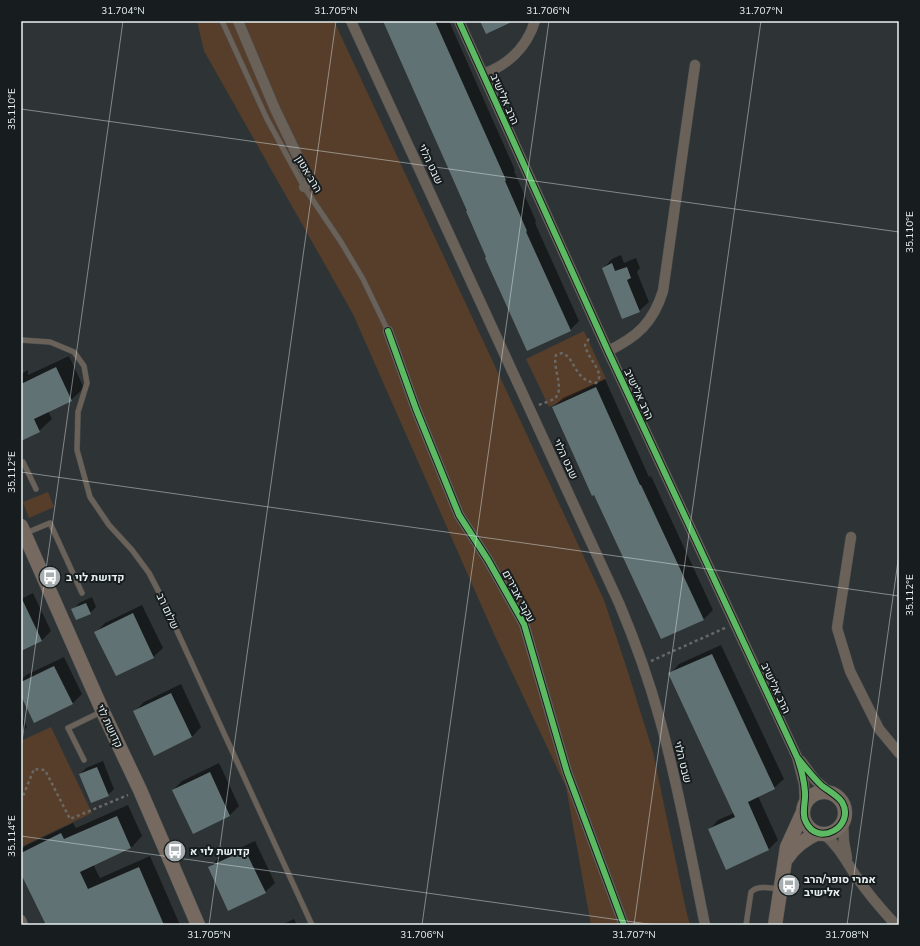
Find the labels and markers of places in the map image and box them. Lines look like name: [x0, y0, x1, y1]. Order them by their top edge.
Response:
bus stop icon: קדושת לוי ב: [37, 564, 63, 590]
place label: קדושת לוי ב: [66, 570, 124, 585]
bus stop icon: קדושת לוי א: [162, 838, 188, 864]
place label: קדושת לוי א: [190, 844, 250, 859]
bus stop icon: אמרי סופר/הרב אלישיב: [776, 872, 802, 898]
place label: אמרי סופר/הרב אלישיב: [804, 872, 876, 900]

